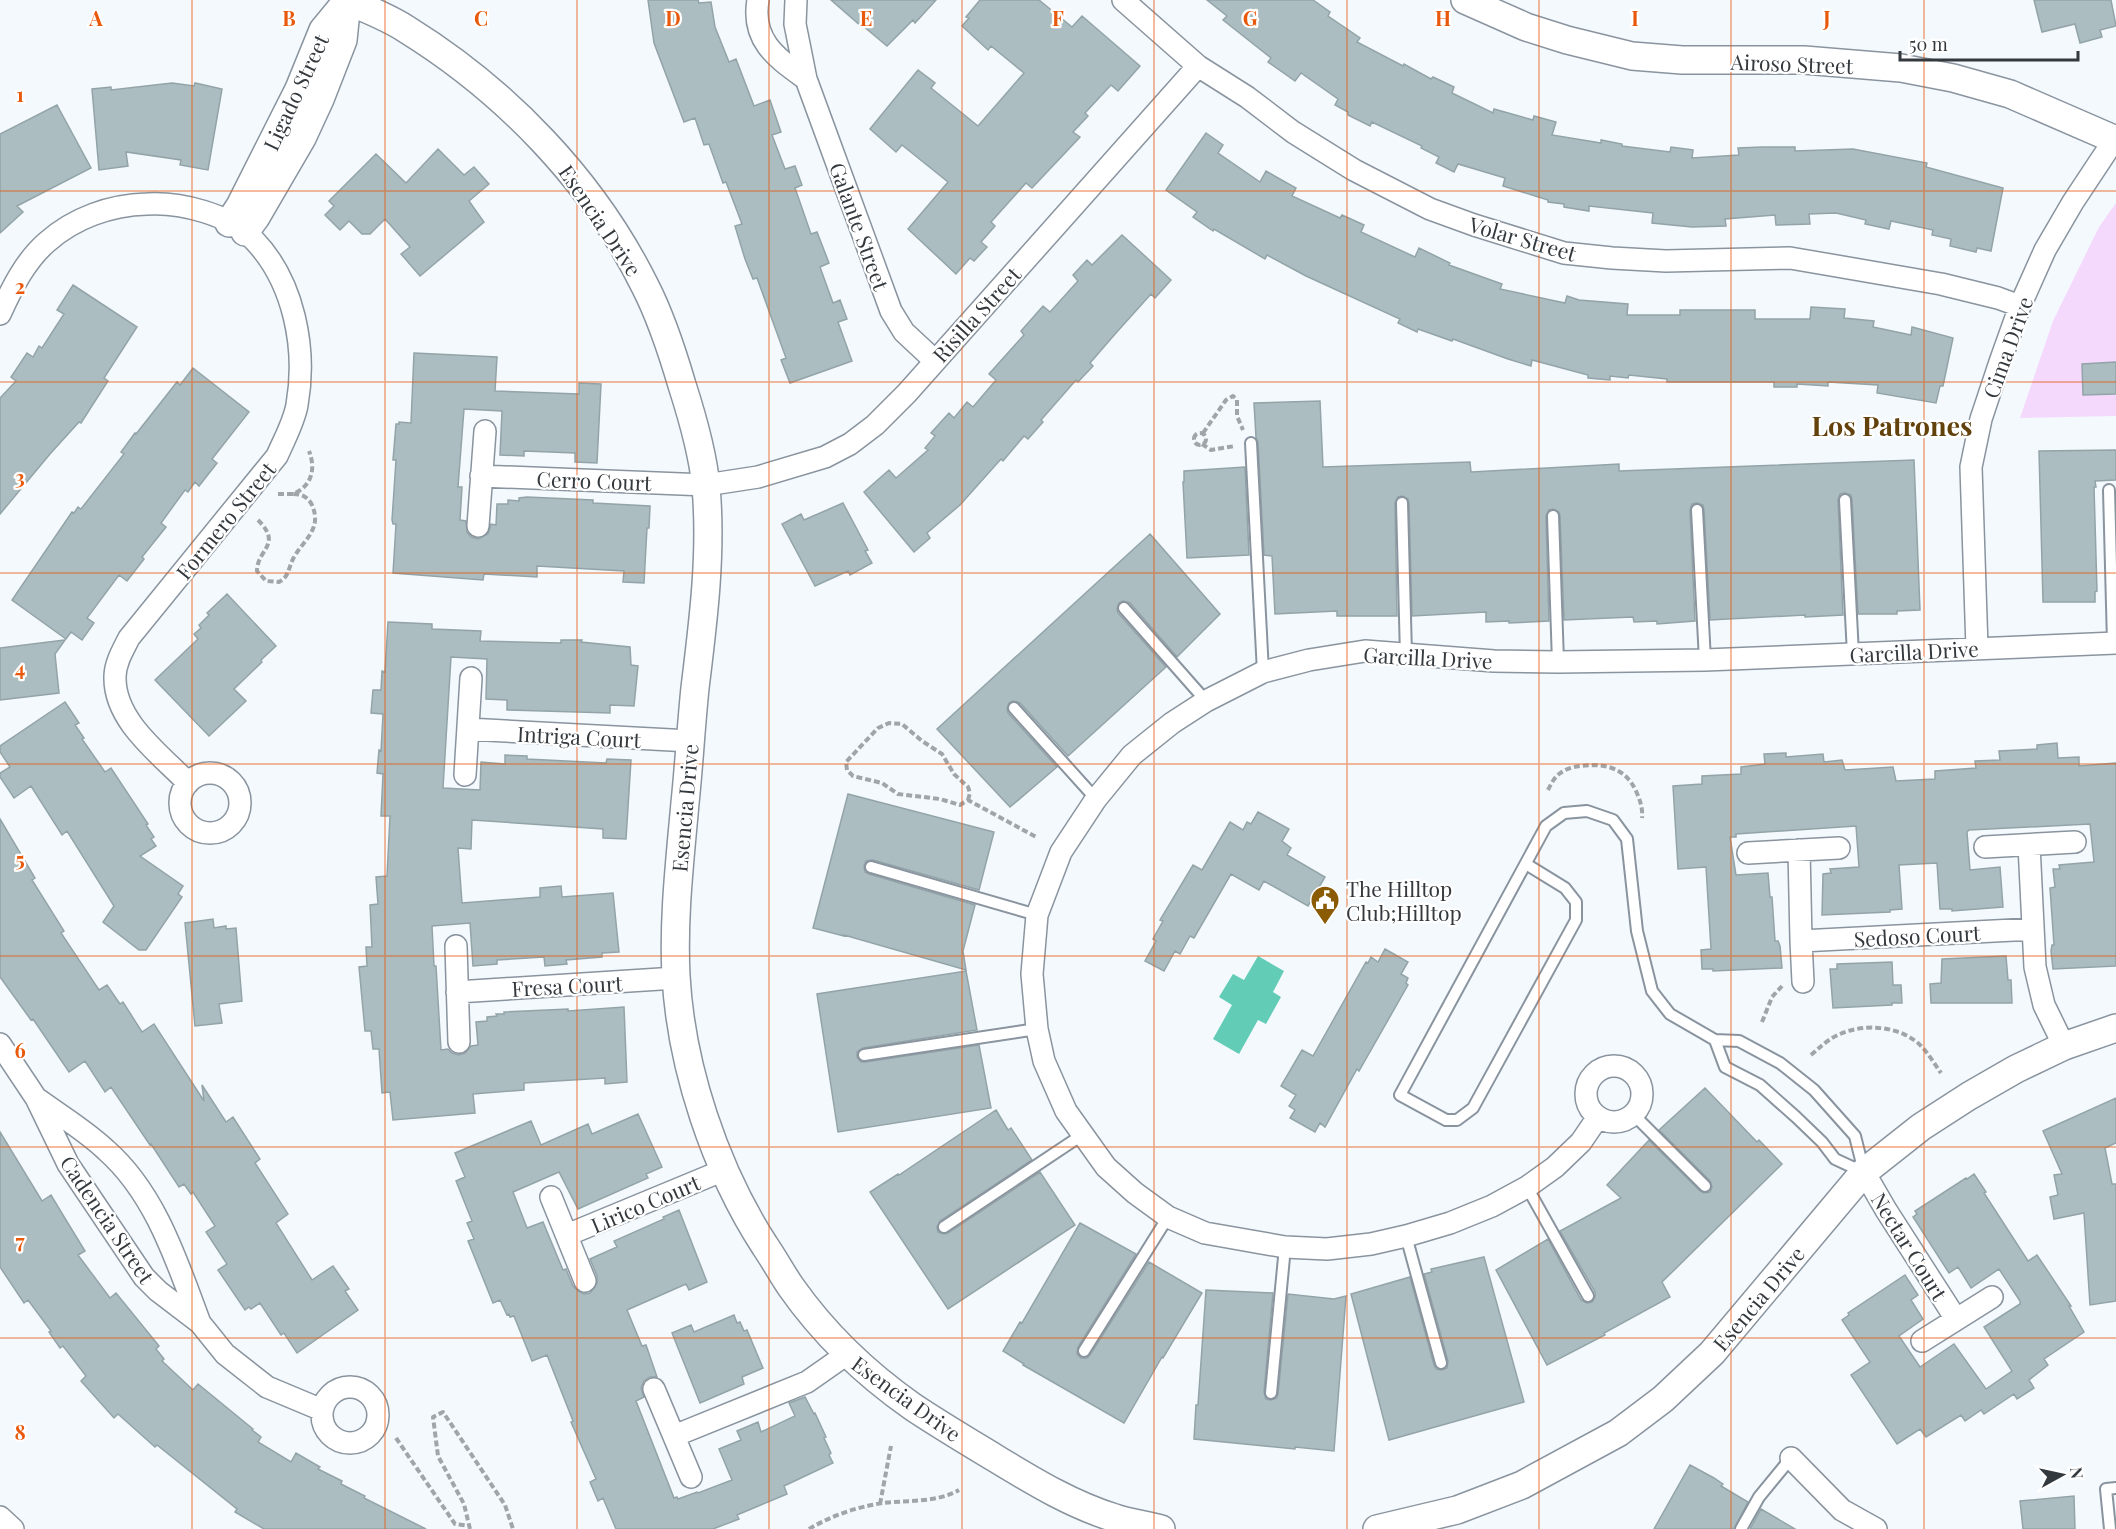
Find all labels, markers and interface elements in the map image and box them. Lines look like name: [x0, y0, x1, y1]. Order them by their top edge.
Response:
text: A: [88, 4, 103, 31]
text: B: [282, 4, 296, 31]
text: C: [474, 4, 488, 31]
text: D: [665, 4, 681, 31]
text: E: [860, 4, 872, 31]
text: F: [1052, 4, 1064, 31]
text: G: [1243, 4, 1258, 31]
text: H: [1435, 4, 1451, 31]
text: I: [1631, 4, 1639, 31]
text: J: [1822, 4, 1831, 31]
scale bar: [1900, 24, 2078, 62]
street label: Ligado Street: [256, 29, 334, 155]
text: 50 m: [1909, 32, 1948, 56]
street label: Airoso Street: [1729, 47, 1854, 79]
text: 1: [16, 80, 24, 107]
street label: Galante Street: [824, 158, 896, 294]
street label: Esencia Drive: [553, 159, 649, 281]
street label: Volar Street: [1465, 209, 1580, 267]
street label: Risilla Street: [926, 260, 1027, 368]
text: 2: [15, 272, 25, 299]
street label: Cima Drive: [1976, 292, 2038, 402]
district label: Los Patrones: [1811, 407, 1973, 443]
street label: Formero Street: [169, 455, 281, 585]
text: 3: [15, 463, 25, 490]
street label: Cerro Court: [536, 464, 653, 496]
street label: Garcilla Drive: [1849, 634, 1979, 668]
street label: Garcilla Drive: [1363, 640, 1493, 674]
text: 4: [15, 654, 25, 681]
street label: Intriga Court: [516, 719, 642, 753]
street label: Esencia Drive: [664, 743, 704, 873]
text: 5: [15, 845, 25, 872]
place label: The Hilltop Club;Hilltop: [1346, 874, 1462, 926]
public building icon: The Hilltop Club;Hilltop: [1309, 884, 1341, 926]
street label: Sedoso Court: [1853, 918, 1982, 952]
street label: Fresa Court: [511, 968, 624, 1002]
text: 6: [14, 1036, 26, 1063]
street label: Cadencia Street: [55, 1150, 161, 1289]
street label: Lirico Court: [586, 1167, 704, 1239]
street label: Nectar Court: [1866, 1187, 1955, 1306]
text: 7: [15, 1227, 25, 1254]
street label: Esencia Drive: [1706, 1240, 1810, 1356]
street label: Esencia Drive: [847, 1349, 967, 1447]
text: 8: [14, 1418, 26, 1445]
north arrow: [2032, 1445, 2092, 1505]
text: N: [2066, 1466, 2089, 1480]

